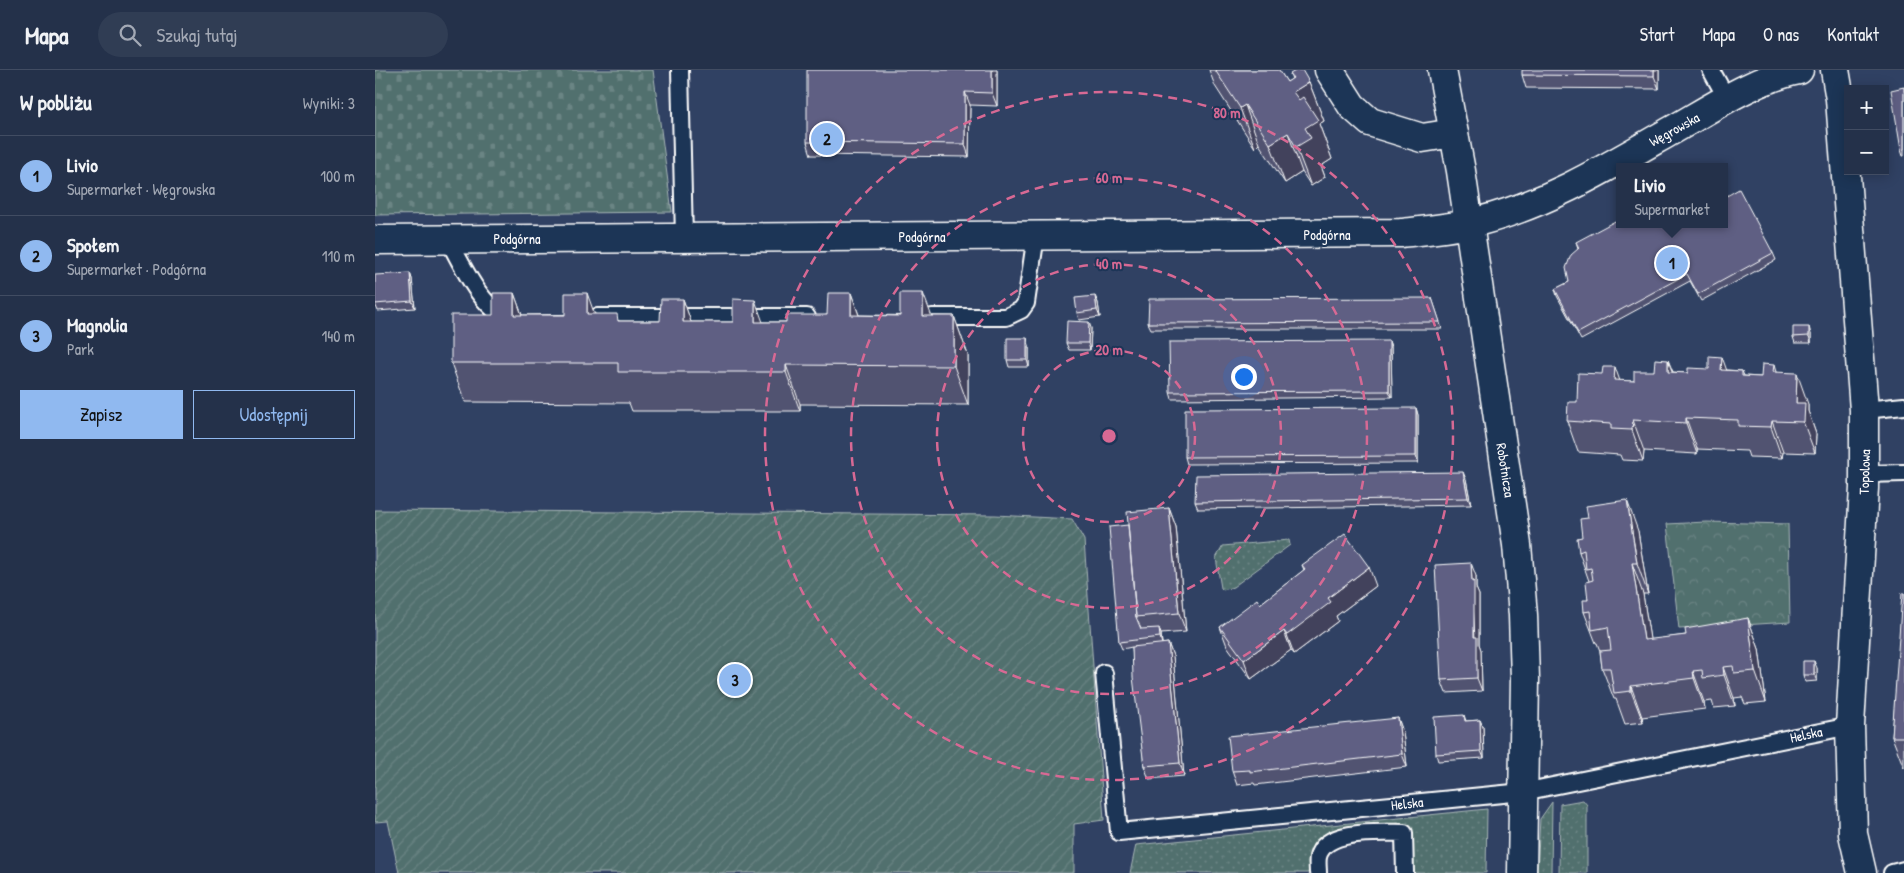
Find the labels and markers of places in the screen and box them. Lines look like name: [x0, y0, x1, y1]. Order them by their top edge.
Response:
pin: 2: [811, 120, 843, 158]
pin: 1: [1656, 244, 1688, 282]
centre of rings: [1100, 427, 1118, 445]
pin: 3: [719, 661, 751, 699]

